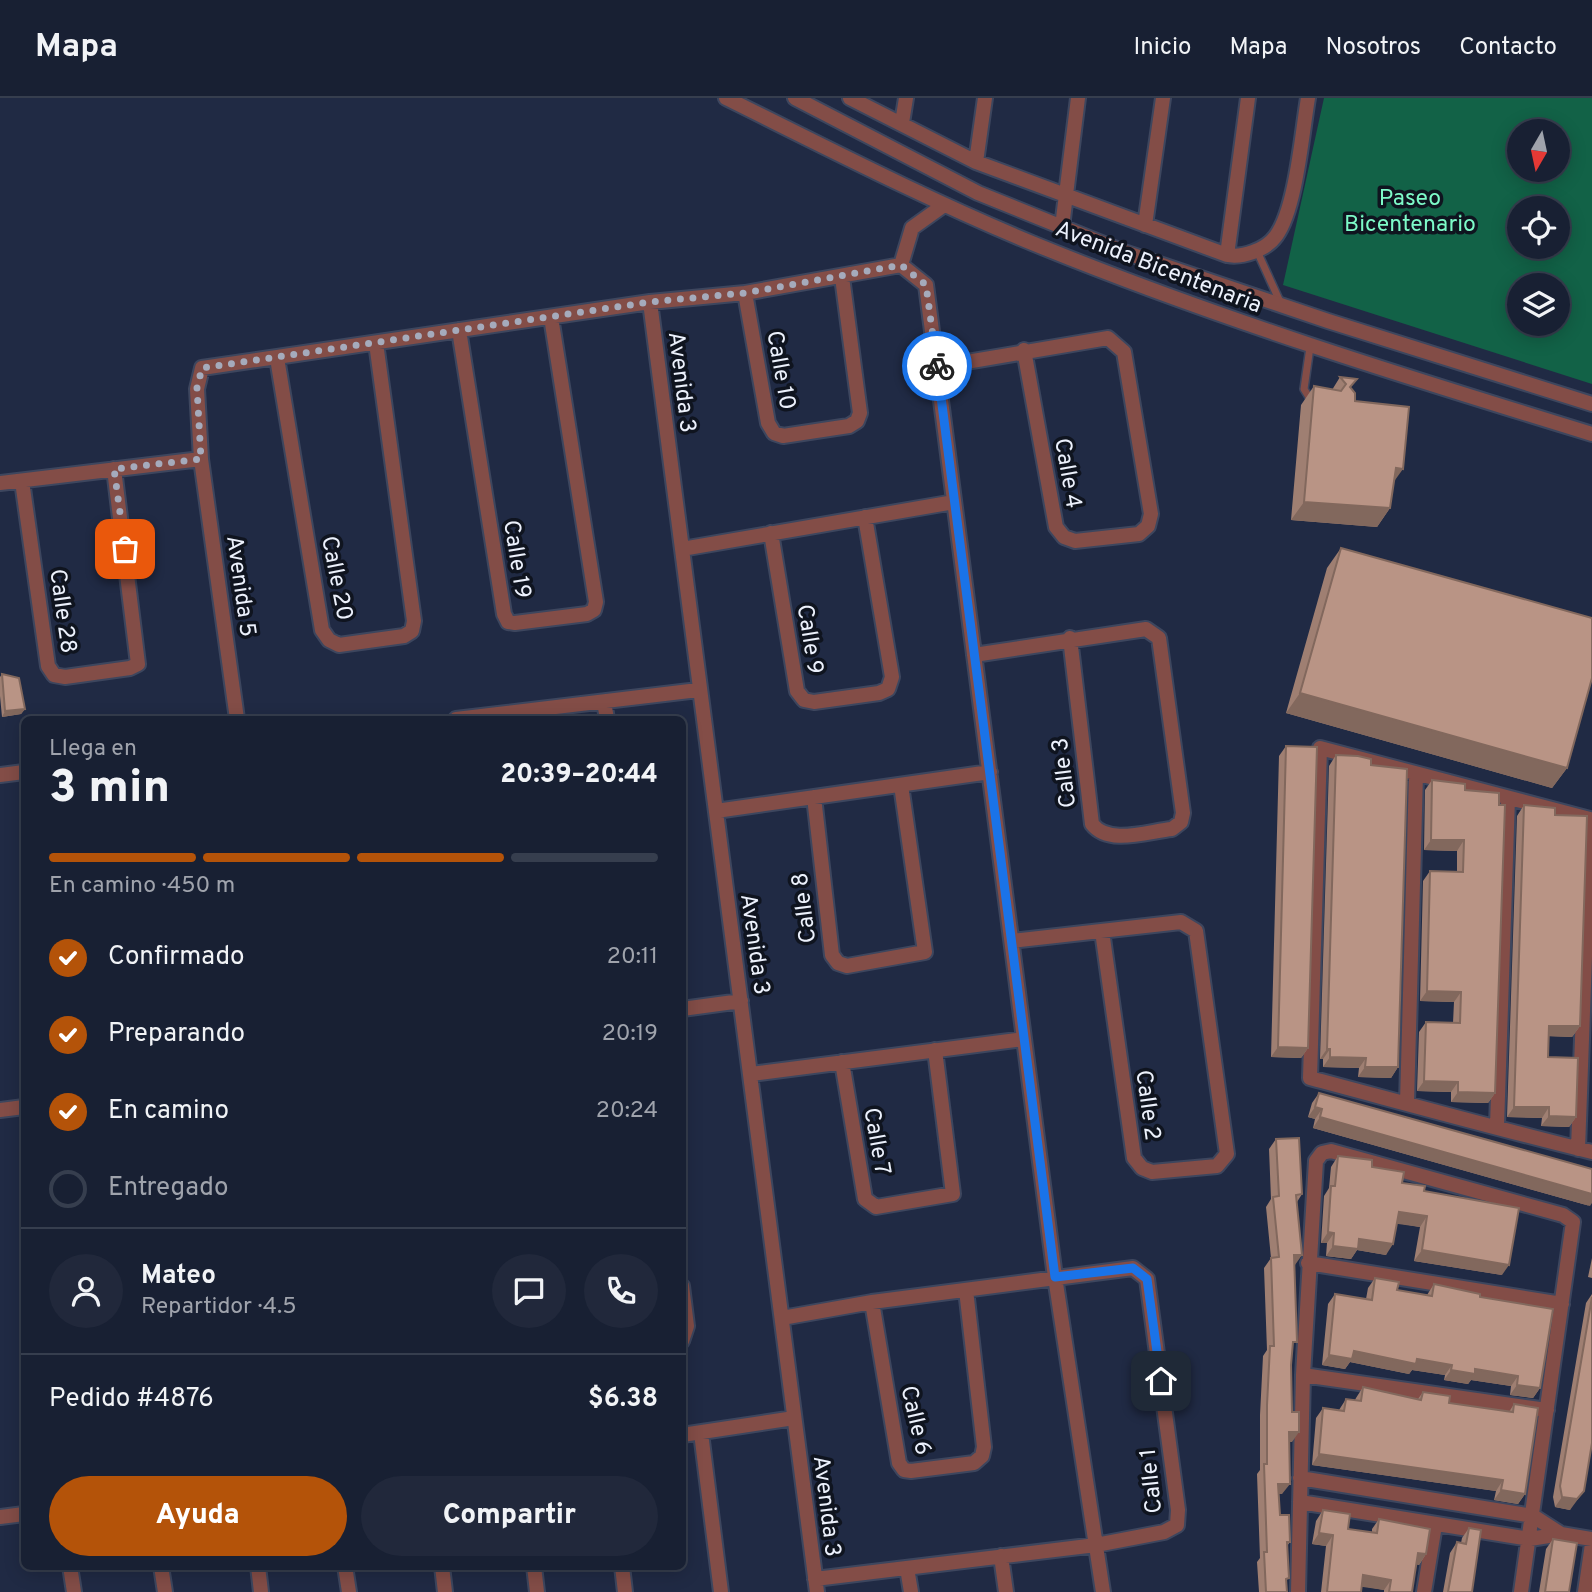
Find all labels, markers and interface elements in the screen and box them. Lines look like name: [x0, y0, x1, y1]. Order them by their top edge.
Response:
text: Mapa: [35, 27, 118, 69]
text: Inicio: [1134, 33, 1191, 63]
text: Mapa: [1229, 33, 1288, 63]
text: Nosotros: [1326, 33, 1421, 63]
text: Contacto: [1459, 33, 1557, 63]
north arrow: [1507, 119, 1570, 182]
map controls: [1507, 119, 1570, 336]
park label: Paseo Bicentenario: [1344, 185, 1476, 240]
button: locate: [1507, 196, 1570, 259]
street label: Avenida Bicentenaria: [1051, 216, 1266, 321]
button: layers: [1507, 273, 1570, 336]
street label: Calle 10: [758, 328, 801, 412]
street label: Avenida 3: [660, 330, 701, 435]
courier: [902, 331, 972, 401]
icon: bike: [918, 347, 956, 385]
street label: Calle 4: [1046, 436, 1087, 511]
street label: Calle 19: [495, 518, 536, 601]
pin: [95, 519, 155, 579]
icon: bag: [106, 530, 144, 568]
street label: Avenida 5: [218, 534, 261, 639]
street label: Calle 20: [313, 534, 358, 623]
street label: Calle 28: [41, 567, 82, 655]
street label: Calle 9: [789, 602, 828, 676]
text: Llega en: [49, 735, 137, 764]
street label: Calle 3: [1047, 736, 1084, 810]
text: 20:39–20:44: [500, 759, 658, 792]
text: 3 min: [49, 760, 170, 819]
street label: Calle 8: [787, 871, 824, 945]
text: En camino · 450 m: [49, 872, 235, 901]
street label: Avenida 3: [732, 892, 775, 997]
icon: check: [49, 939, 87, 977]
text: Confirmado: [108, 941, 245, 974]
text: 20:11: [607, 943, 658, 972]
icon: check: [49, 1016, 87, 1054]
text: Preparando: [108, 1018, 245, 1051]
text: 20:19: [602, 1020, 658, 1049]
street label: Calle 2: [1127, 1068, 1166, 1142]
icon: check: [49, 1093, 87, 1131]
text: En camino: [108, 1095, 229, 1128]
text: 20:24: [596, 1097, 658, 1126]
street label: Calle 7: [855, 1105, 896, 1177]
text: Entregado: [108, 1172, 228, 1205]
button: person: [49, 1254, 123, 1328]
button: chat: [492, 1254, 566, 1328]
button: phone: [584, 1254, 658, 1328]
text: Mateo: [141, 1260, 216, 1293]
text: Repartidor · 4.5: [141, 1293, 297, 1322]
pin: [1131, 1351, 1191, 1411]
icon: home: [1142, 1362, 1180, 1400]
text: Pedido #4876: [49, 1383, 214, 1416]
text: $6.38: [588, 1383, 658, 1416]
street label: Calle 6: [893, 1383, 937, 1458]
street label: Calle 1: [1135, 1447, 1170, 1515]
street label: Avenida 3: [805, 1454, 846, 1559]
button: Ayuda: [49, 1476, 347, 1556]
button: Compartir: [361, 1476, 658, 1556]

